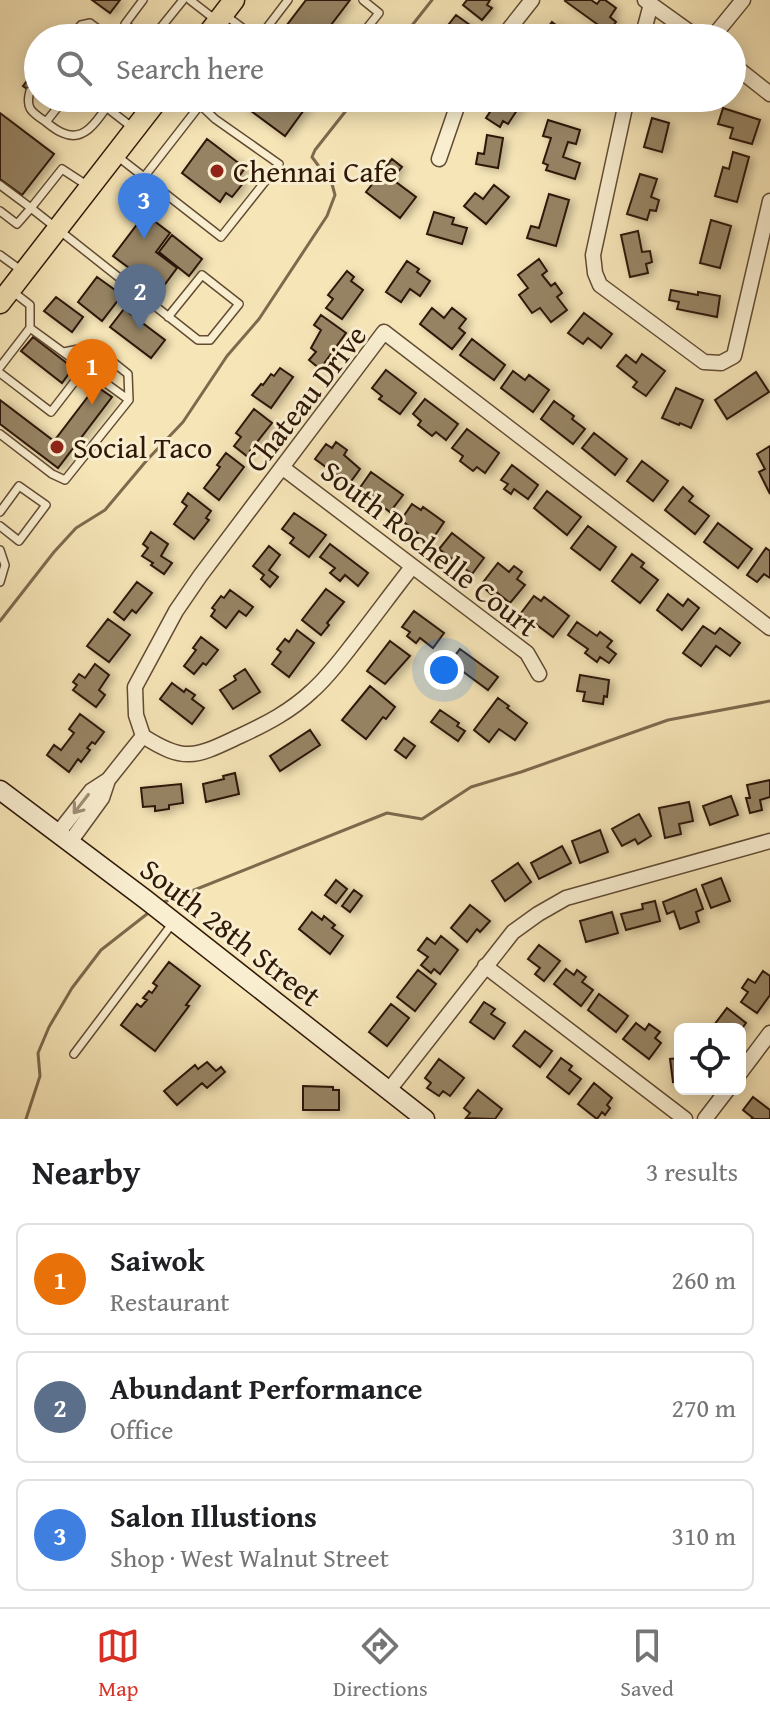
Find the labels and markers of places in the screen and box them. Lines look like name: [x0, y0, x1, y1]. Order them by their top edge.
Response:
place label: Chennai Cafe: [233, 149, 397, 193]
marker: Chennai Cafe: [208, 162, 226, 180]
pin: 3: [118, 173, 170, 239]
pin: 2: [114, 264, 166, 330]
pin: 1: [66, 339, 118, 405]
place label: Social Taco: [73, 425, 212, 469]
marker: Social Taco: [48, 438, 66, 456]

